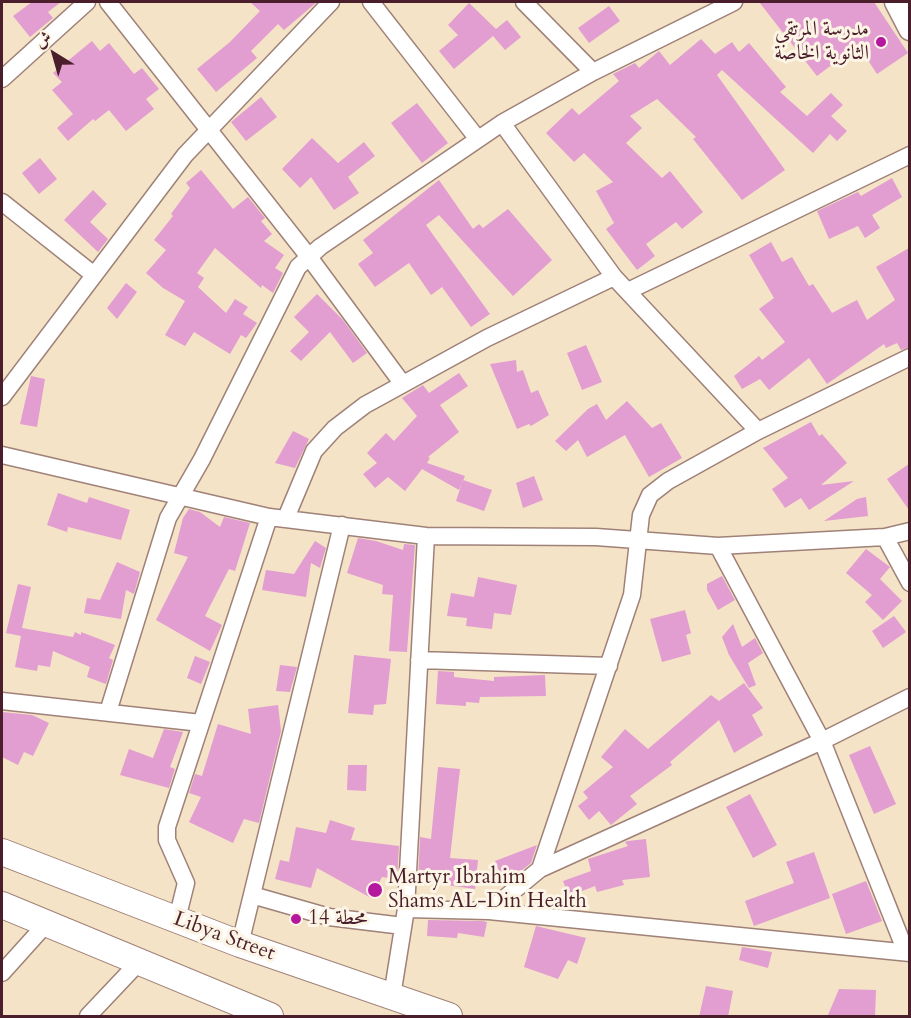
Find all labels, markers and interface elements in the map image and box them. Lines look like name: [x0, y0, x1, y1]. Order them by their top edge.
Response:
place label: مدرسة المرتقي الثانوية الخاصة: [774, 17, 869, 67]
north arrow: [24, 24, 84, 84]
text: ش: [30, 26, 56, 53]
marker: مدرسة المرتقي الثانوية الخاصة: [874, 35, 888, 49]
place label: Martyr Ibrahim Shams AL-Din Health: [388, 865, 587, 915]
marker: Martyr Ibrahim Shams AL-Din Health: [366, 881, 384, 899]
place label: محطة 14: [308, 906, 367, 932]
street label: Libya Street: [170, 907, 278, 967]
marker: محطة 14: [289, 912, 303, 926]

